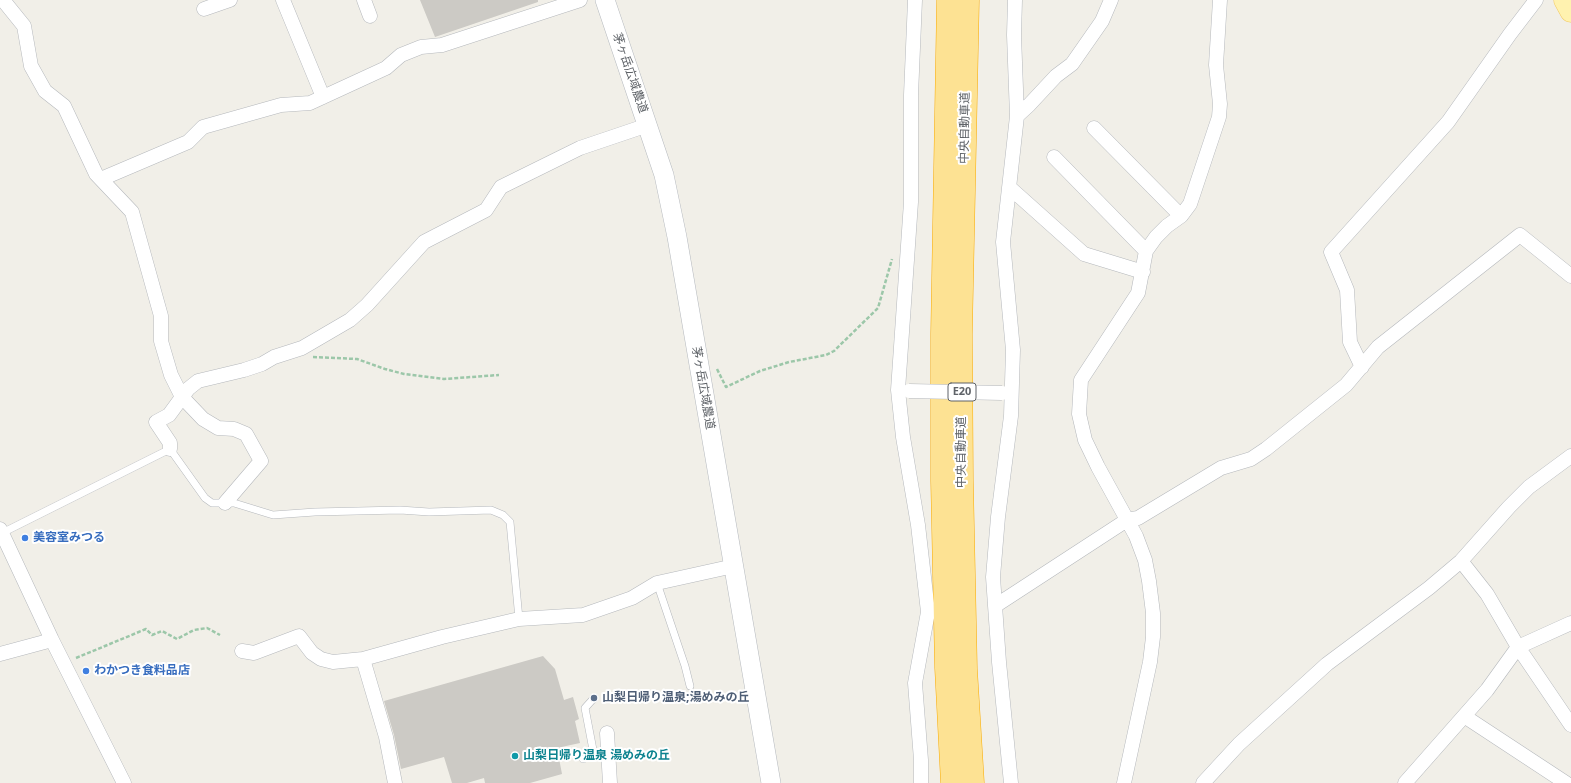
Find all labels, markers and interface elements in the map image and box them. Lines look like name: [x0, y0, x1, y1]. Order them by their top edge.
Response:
street label: 茅ヶ岳広域農道: [610, 31, 650, 115]
street label: 中央自動車道: [957, 92, 973, 164]
street label: 茅ヶ岳広域農道: [689, 345, 717, 431]
road number: E20: [948, 383, 976, 401]
street label: 中央自動車道: [955, 416, 969, 488]
place label: 美容室みつる: [33, 531, 105, 545]
marker: 美容室みつる: [20, 533, 30, 543]
place label: わかつき食料品店: [94, 664, 190, 678]
marker: わかつき食料品店: [81, 666, 91, 676]
place label: 山梨日帰り温泉;湯めみの丘: [602, 691, 749, 705]
marker: 山梨日帰り温泉;湯めみの丘: [589, 693, 599, 703]
place label: 山梨日帰り温泉 湯めみの丘: [523, 749, 670, 763]
marker: 山梨日帰り温泉 湯めみの丘: [510, 751, 520, 761]

